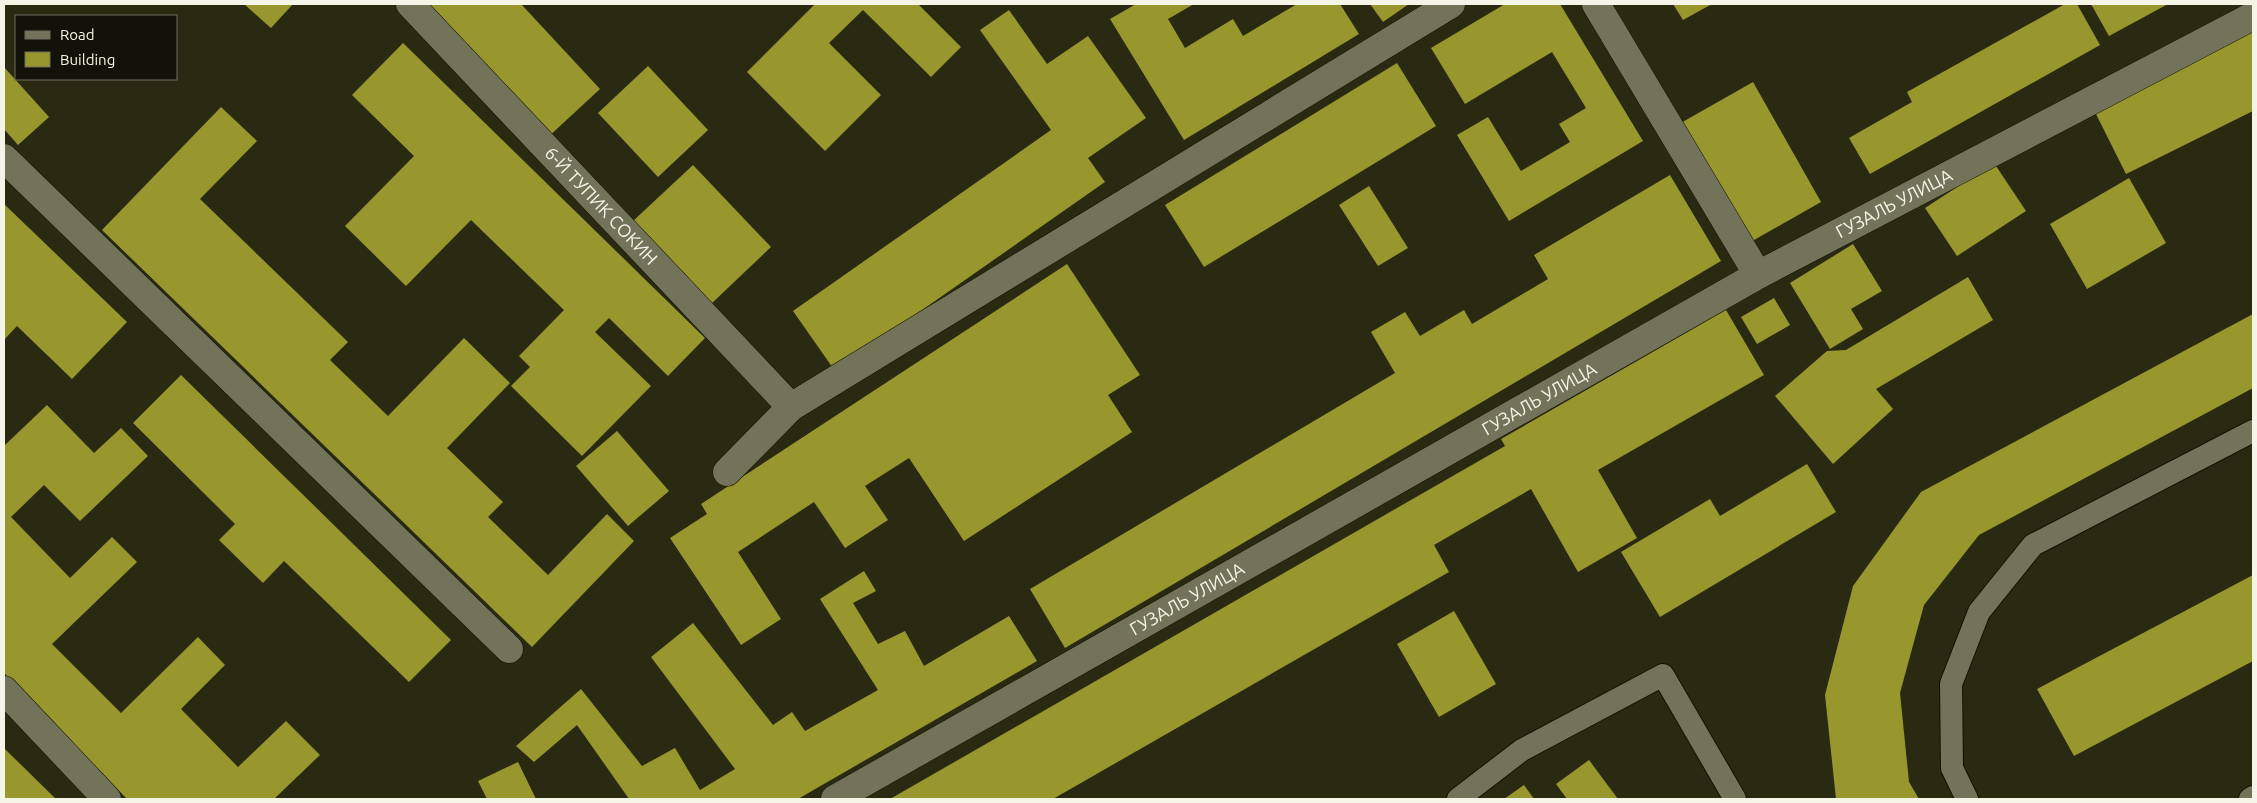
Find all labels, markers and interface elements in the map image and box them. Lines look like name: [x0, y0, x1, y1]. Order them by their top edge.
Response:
legend: [15, 15, 178, 80]
text: Road: [60, 26, 95, 43]
text: Building: [60, 51, 115, 68]
street label: 6-Й ТУПИК СОКИН: [541, 142, 662, 268]
street label: ГУЗАЛЬ УЛИЦА: [1832, 164, 1955, 242]
street label: ГУЗАЛЬ УЛИЦА: [1478, 358, 1600, 439]
street label: ГУЗАЛЬ УЛИЦА: [1126, 558, 1248, 639]

